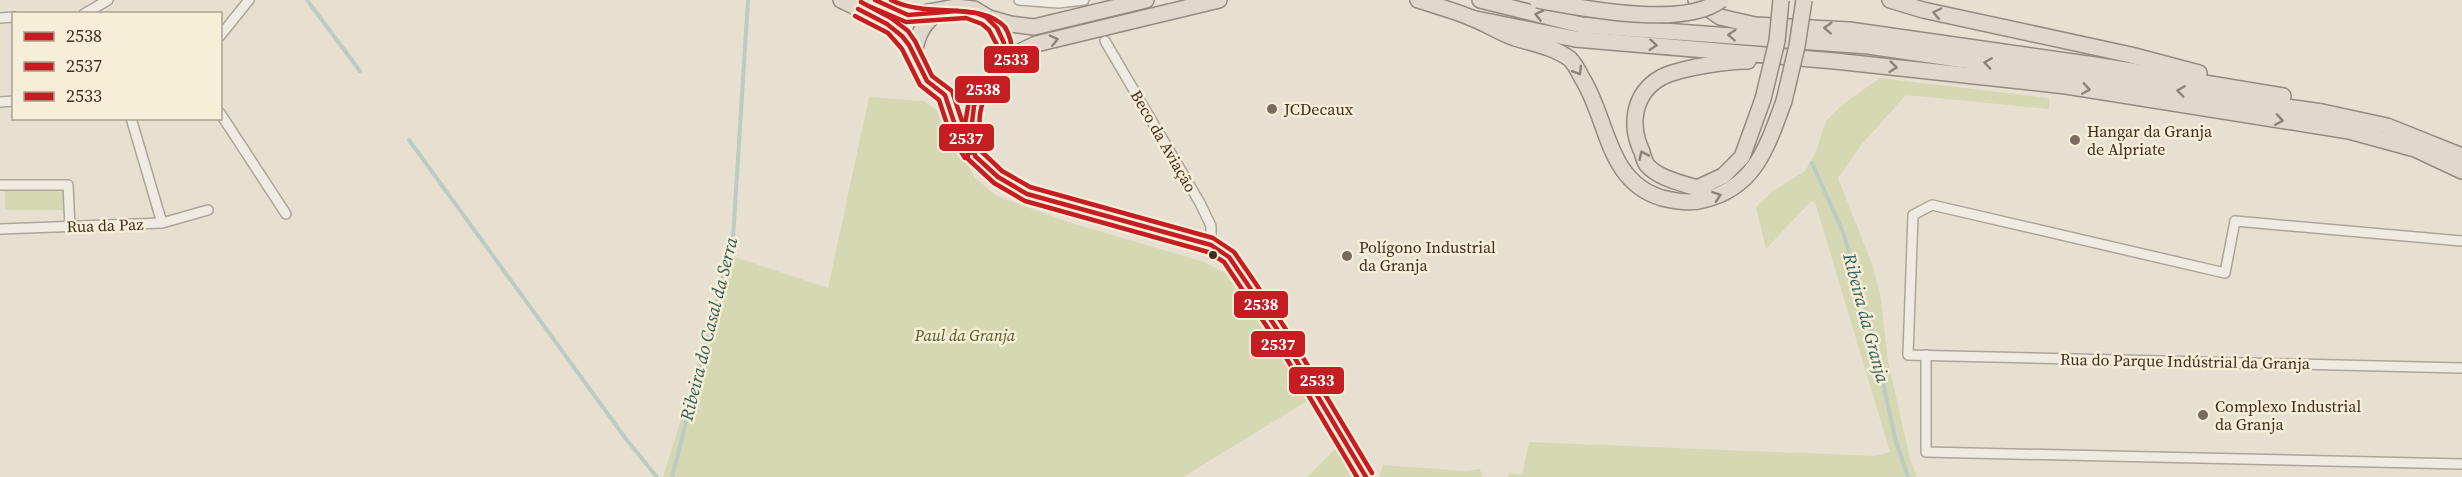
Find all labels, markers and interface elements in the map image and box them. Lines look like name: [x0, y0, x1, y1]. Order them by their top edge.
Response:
one-way arrow: [1933, 7, 1943, 20]
one-way arrow: [1534, 9, 1544, 22]
legend: [12, 12, 222, 120]
one-way arrow: [1823, 22, 1832, 35]
text: 2538: [66, 23, 102, 48]
one-way arrow: [1727, 28, 1736, 41]
one-way arrow: [1048, 34, 1058, 47]
one-way arrow: [1649, 38, 1658, 51]
line badge: 2533: [983, 45, 1040, 74]
text: 2533: [994, 48, 1029, 70]
text: 2537: [66, 53, 102, 78]
one-way arrow: [1984, 57, 1993, 69]
one-way arrow: [1888, 60, 1897, 73]
one-way arrow: [1570, 65, 1582, 75]
line badge: 2538: [954, 75, 1011, 104]
text: 2538: [966, 78, 1000, 100]
text: 2533: [66, 83, 102, 108]
one-way arrow: [2082, 83, 2091, 95]
one-way arrow: [2177, 85, 2186, 97]
street label: Beco da Aviação: [1126, 86, 1202, 196]
place label: JCDecaux: [1283, 98, 1354, 120]
marker: JCDecaux: [1265, 102, 1279, 116]
one-way arrow: [2274, 113, 2284, 125]
place label: Hangar da Granja de Alpriate: [2087, 120, 2213, 160]
line badge: 2537: [938, 123, 995, 152]
text: 2537: [949, 127, 984, 149]
marker: Hangar da Granja de Alpriate: [2068, 133, 2082, 147]
one-way arrow: [1638, 150, 1650, 161]
one-way arrow: [1712, 190, 1722, 203]
street label: Rua da Paz: [66, 213, 144, 237]
water label: Ribeira do Casal da Serra: [673, 234, 744, 424]
place label: Polígono Industrial da Granja: [1359, 236, 1496, 276]
unlabelled marker: [1207, 249, 1219, 261]
marker: Polígono Industrial da Granja: [1340, 249, 1354, 263]
water label: Ribeira da Granja: [1837, 249, 1896, 386]
line badge: 2538: [1233, 290, 1289, 319]
text: 2538: [1244, 293, 1278, 315]
park label: Paul da Granja: [914, 324, 1016, 346]
line badge: 2537: [1250, 330, 1306, 358]
text: 2537: [1261, 333, 1296, 355]
street label: Rua do Parque Indústrial da Granja: [2060, 348, 2311, 374]
line badge: 2533: [1288, 366, 1345, 395]
text: 2533: [1300, 369, 1335, 391]
place label: Complexo Industrial da Granja: [2215, 395, 2361, 435]
marker: Complexo Industrial da Granja: [2196, 408, 2210, 422]

